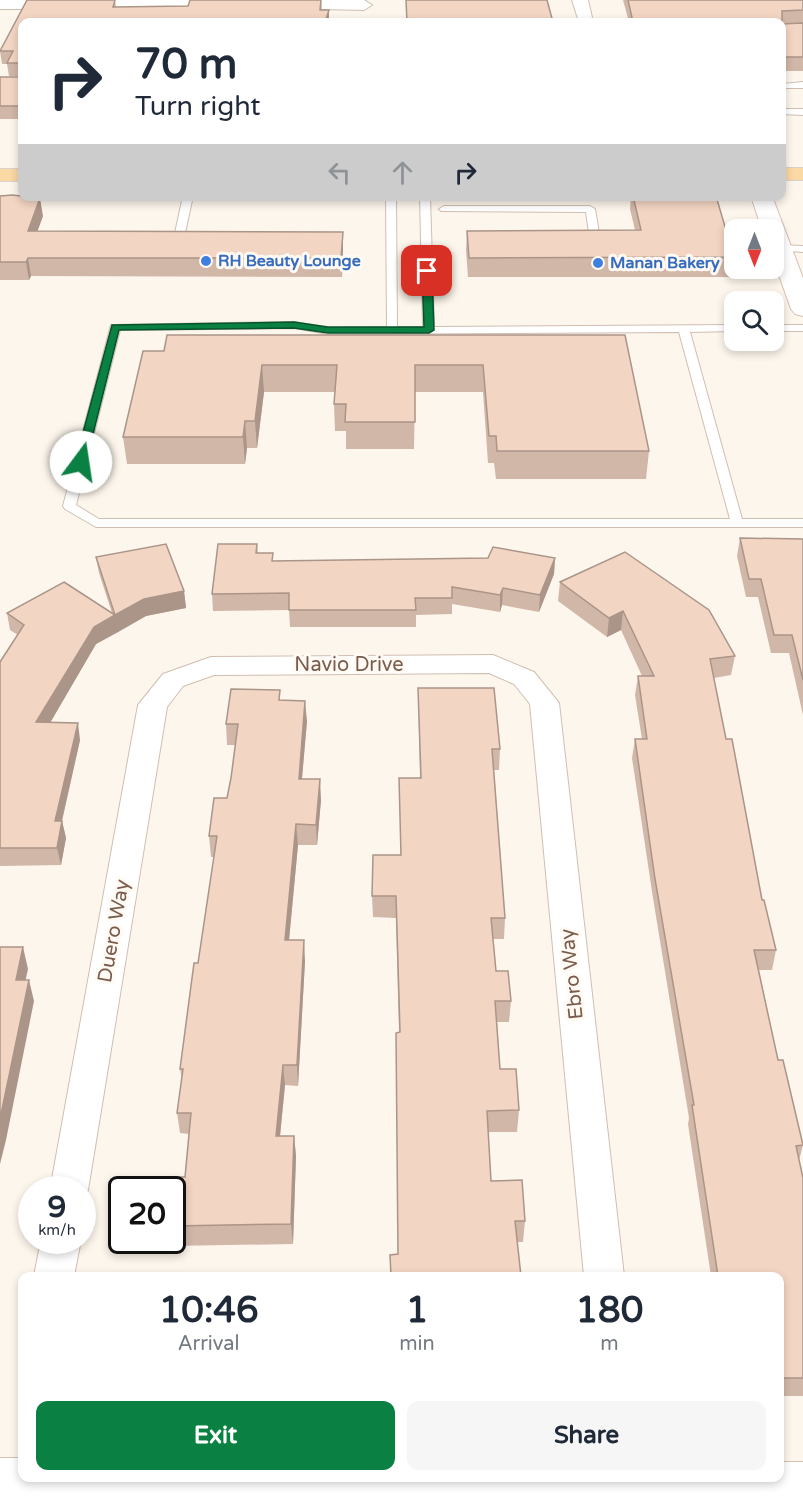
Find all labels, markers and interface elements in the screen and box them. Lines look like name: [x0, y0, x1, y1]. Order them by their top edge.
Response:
text: 70 m: [135, 39, 237, 90]
icon: right: [36, 42, 114, 120]
text: Turn right: [135, 90, 261, 123]
icon: left: [323, 156, 356, 189]
icon: ahead: [386, 156, 419, 189]
icon: right: [449, 156, 482, 189]
north arrow: [724, 219, 784, 279]
map controls: [724, 219, 784, 351]
pin: [401, 245, 452, 296]
place label: RH Beauty Lounge: [218, 251, 361, 271]
place label: Manan Bakery: [610, 253, 720, 273]
marker: RH Beauty Lounge: [199, 254, 213, 268]
icon: arrive: [410, 254, 443, 287]
marker: Manan Bakery: [591, 256, 605, 270]
button: search: [724, 291, 784, 351]
position arrow: [49, 430, 113, 494]
street label: Navio Drive: [294, 653, 404, 677]
street label: Duero Way: [93, 877, 135, 984]
street label: Ebro Way: [555, 927, 589, 1021]
speed limit sign: 20: [108, 1176, 186, 1254]
text: 9: [48, 1189, 66, 1226]
text: km/h: [38, 1221, 76, 1239]
text: 10:46: [159, 1289, 259, 1332]
text: 1: [406, 1289, 428, 1332]
text: 180: [575, 1289, 643, 1332]
text: Arrival: [178, 1332, 240, 1356]
text: min: [399, 1332, 435, 1356]
text: m: [600, 1332, 619, 1356]
button: Exit: [36, 1401, 395, 1470]
button: Share: [407, 1401, 766, 1470]

